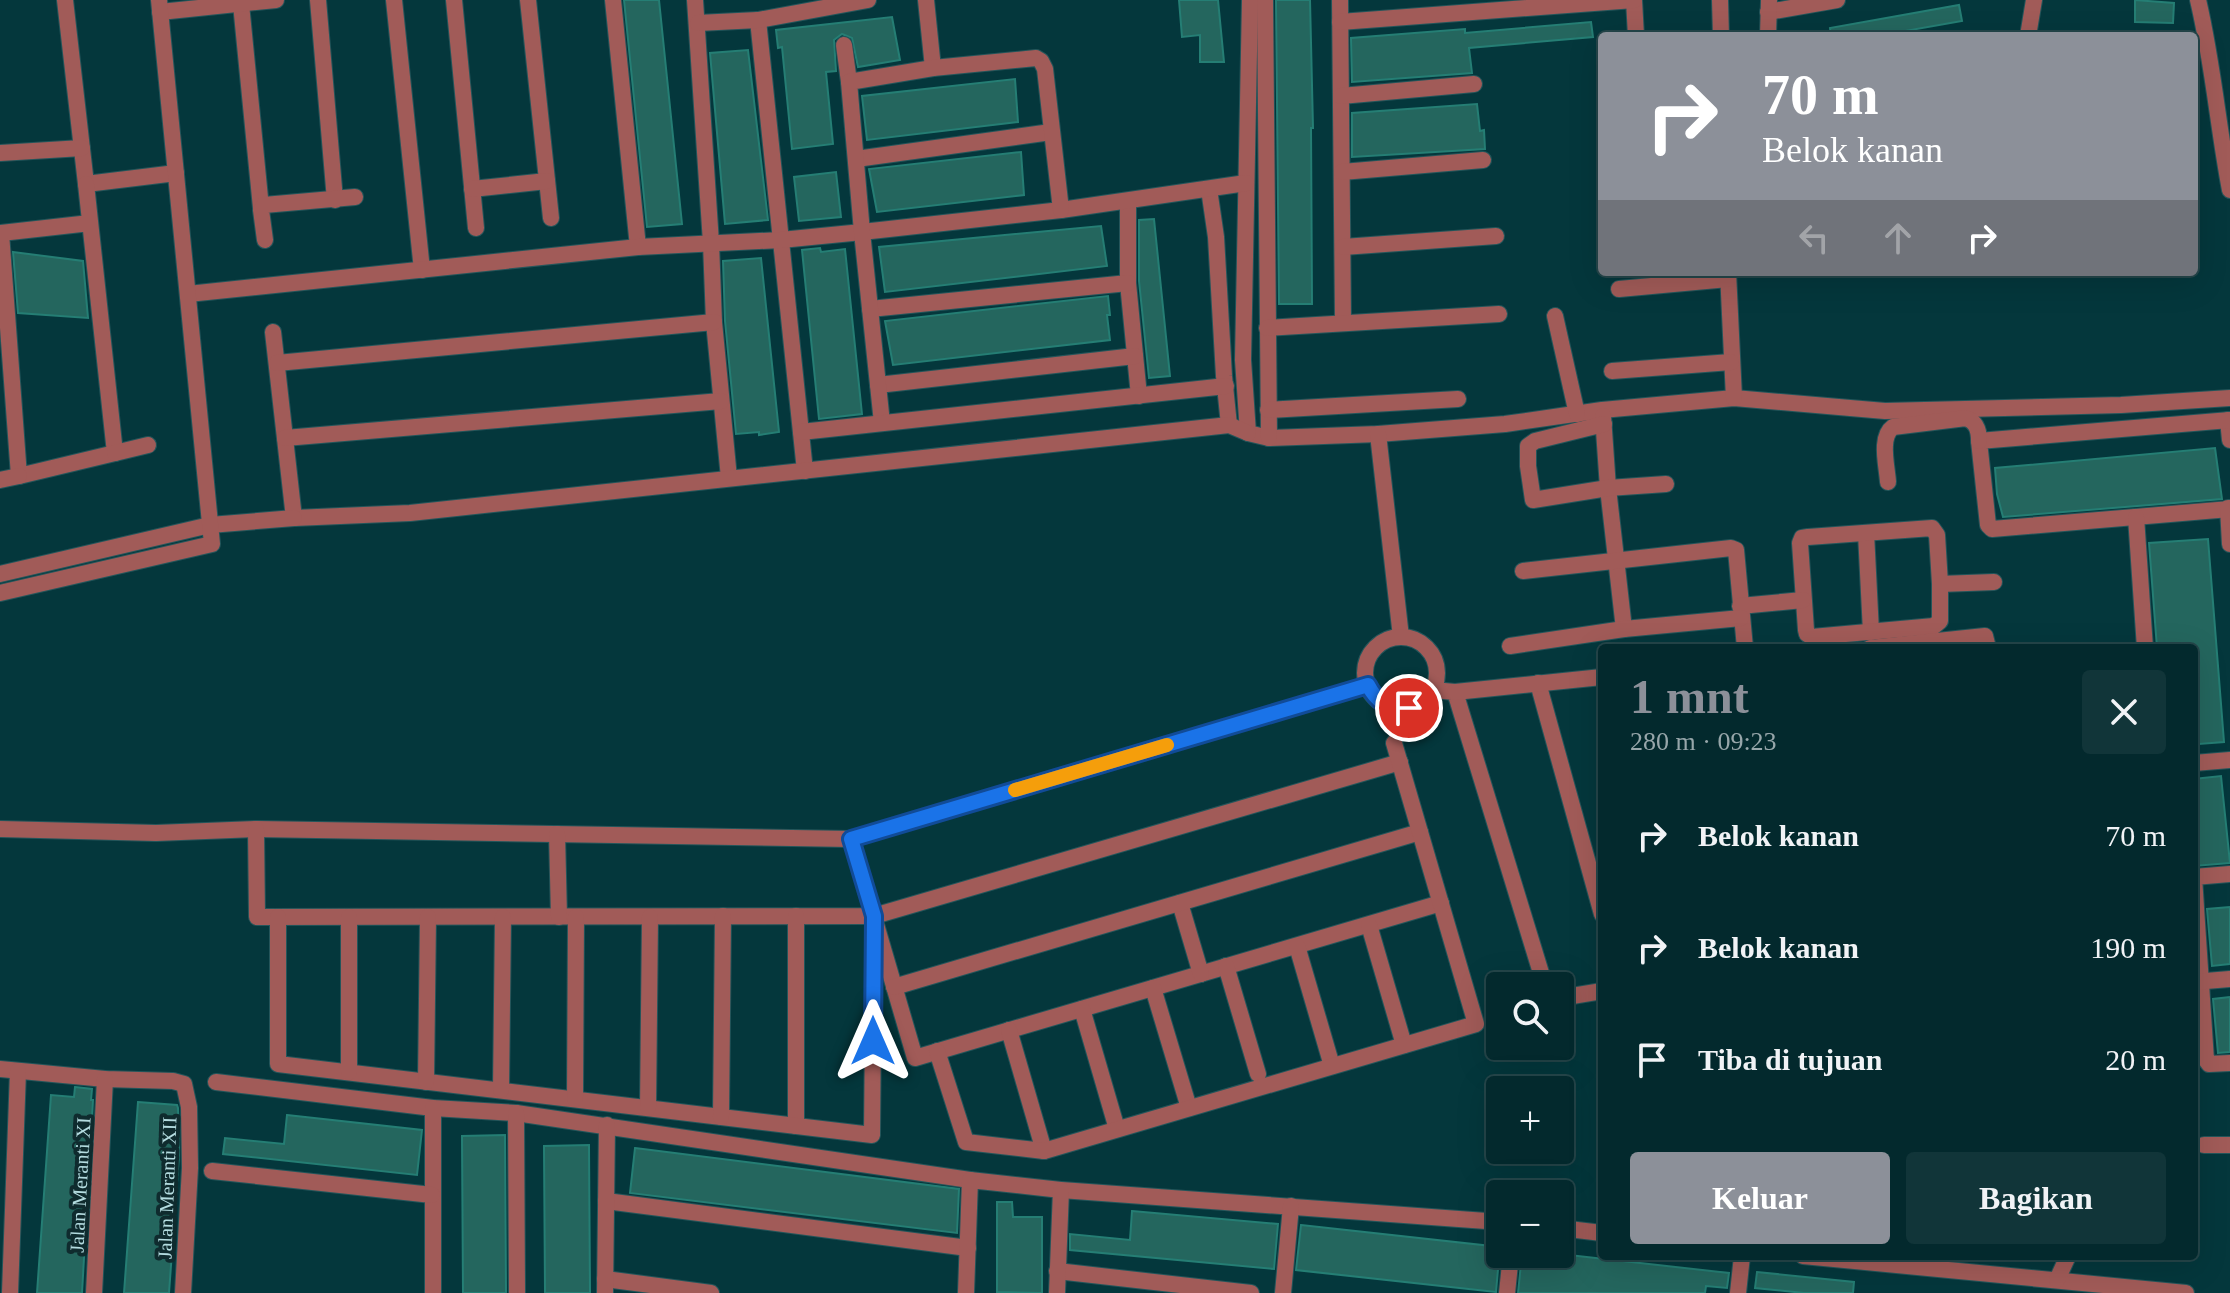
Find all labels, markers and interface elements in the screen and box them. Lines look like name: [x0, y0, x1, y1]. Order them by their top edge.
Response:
icon: right: [1630, 64, 1734, 168]
text: 70 m: [1762, 64, 1879, 126]
text: Belok kanan: [1762, 130, 1943, 170]
icon: left: [1792, 216, 1836, 260]
icon: ahead: [1876, 216, 1920, 260]
icon: right: [1960, 216, 2004, 260]
text: 1 mnt: [1630, 670, 1749, 723]
button: close: [2082, 670, 2166, 754]
pin: [1375, 674, 1443, 742]
icon: arrive: [1387, 686, 1431, 730]
text: 280 m · 09:23: [1630, 727, 1777, 756]
icon: right: [1630, 814, 1674, 858]
text: Belok kanan: [1698, 819, 1859, 852]
text: 70 m: [2105, 819, 2166, 852]
icon: right: [1630, 926, 1674, 970]
text: Belok kanan: [1698, 931, 1859, 964]
text: 190 m: [2090, 931, 2166, 964]
map controls: [1486, 972, 1574, 1268]
button: search: [1486, 972, 1574, 1060]
position arrow: [831, 999, 915, 1083]
icon: arrive: [1630, 1038, 1674, 1082]
text: Tiba di tujuan: [1698, 1043, 1883, 1076]
text: 20 m: [2105, 1043, 2166, 1076]
button: +: [1486, 1076, 1574, 1164]
street label: Jalan Meranti XI: [65, 1117, 95, 1253]
street label: Jalan Meranti XII: [154, 1117, 180, 1259]
button: Keluar: [1630, 1152, 1890, 1244]
button: Bagikan: [1906, 1152, 2166, 1244]
button: −: [1486, 1180, 1574, 1268]

